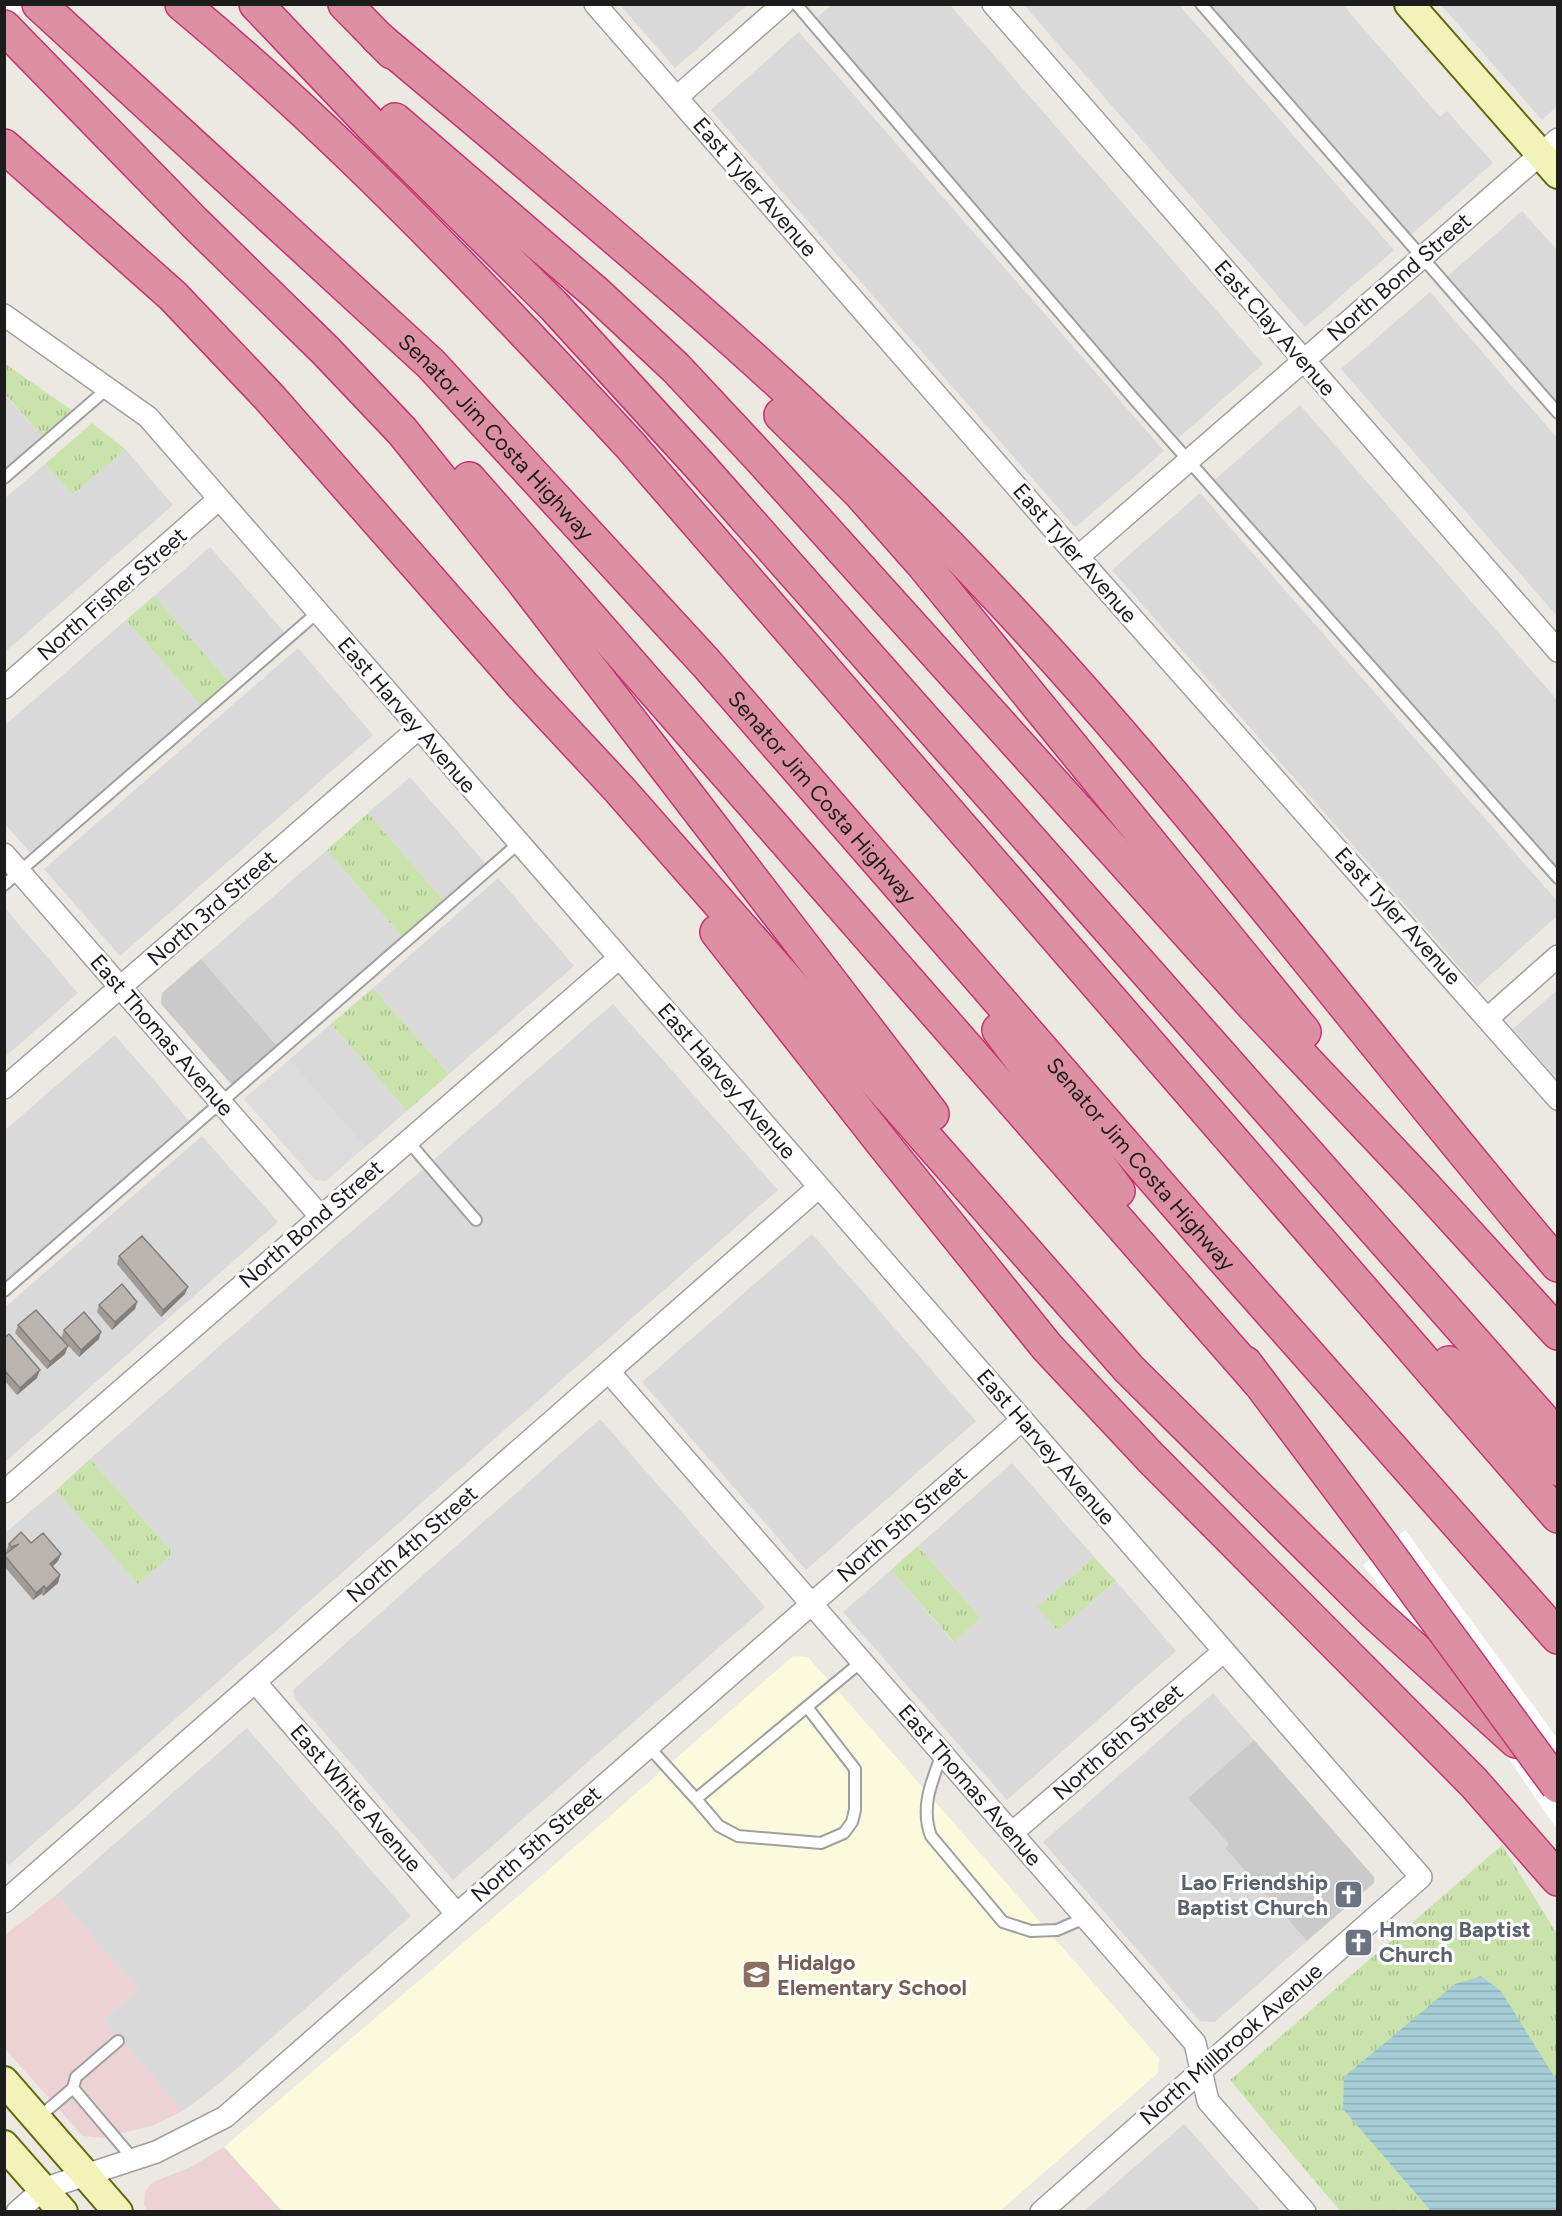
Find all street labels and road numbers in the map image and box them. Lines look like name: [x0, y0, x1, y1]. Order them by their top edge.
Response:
street label: East Tyler Avenue: [687, 112, 823, 262]
street label: North Bond Street: [1322, 207, 1476, 347]
street label: East Clay Avenue: [1209, 254, 1341, 402]
street label: Senator Jim Costa Highway: [393, 328, 600, 546]
street label: East Tyler Avenue: [1007, 478, 1143, 628]
street label: North Fisher Street: [32, 522, 192, 666]
street label: East Harvey Avenue: [332, 632, 482, 798]
street label: Senator Jim Costa Highway: [722, 685, 923, 910]
street label: East Tyler Avenue: [1329, 842, 1467, 990]
street label: North 3rd Street: [142, 844, 282, 972]
street label: East Thomas Avenue: [84, 949, 240, 1121]
street label: East Harvey Avenue: [652, 998, 802, 1164]
street label: Senator Jim Costa Highway: [1041, 1052, 1241, 1276]
street label: North Bond Street: [234, 1154, 388, 1294]
street label: East Harvey Avenue: [971, 1364, 1121, 1530]
street label: North 5th Street: [831, 1460, 973, 1588]
street label: North 4th Street: [341, 1480, 483, 1608]
street label: North 6th Street: [1048, 1678, 1188, 1806]
street label: East Thomas Avenue: [892, 1699, 1048, 1871]
street label: East White Avenue: [285, 1719, 427, 1877]
street label: North 5th Street: [465, 1780, 607, 1908]
street label: North Millbrook Avenue: [1134, 1957, 1328, 2131]

